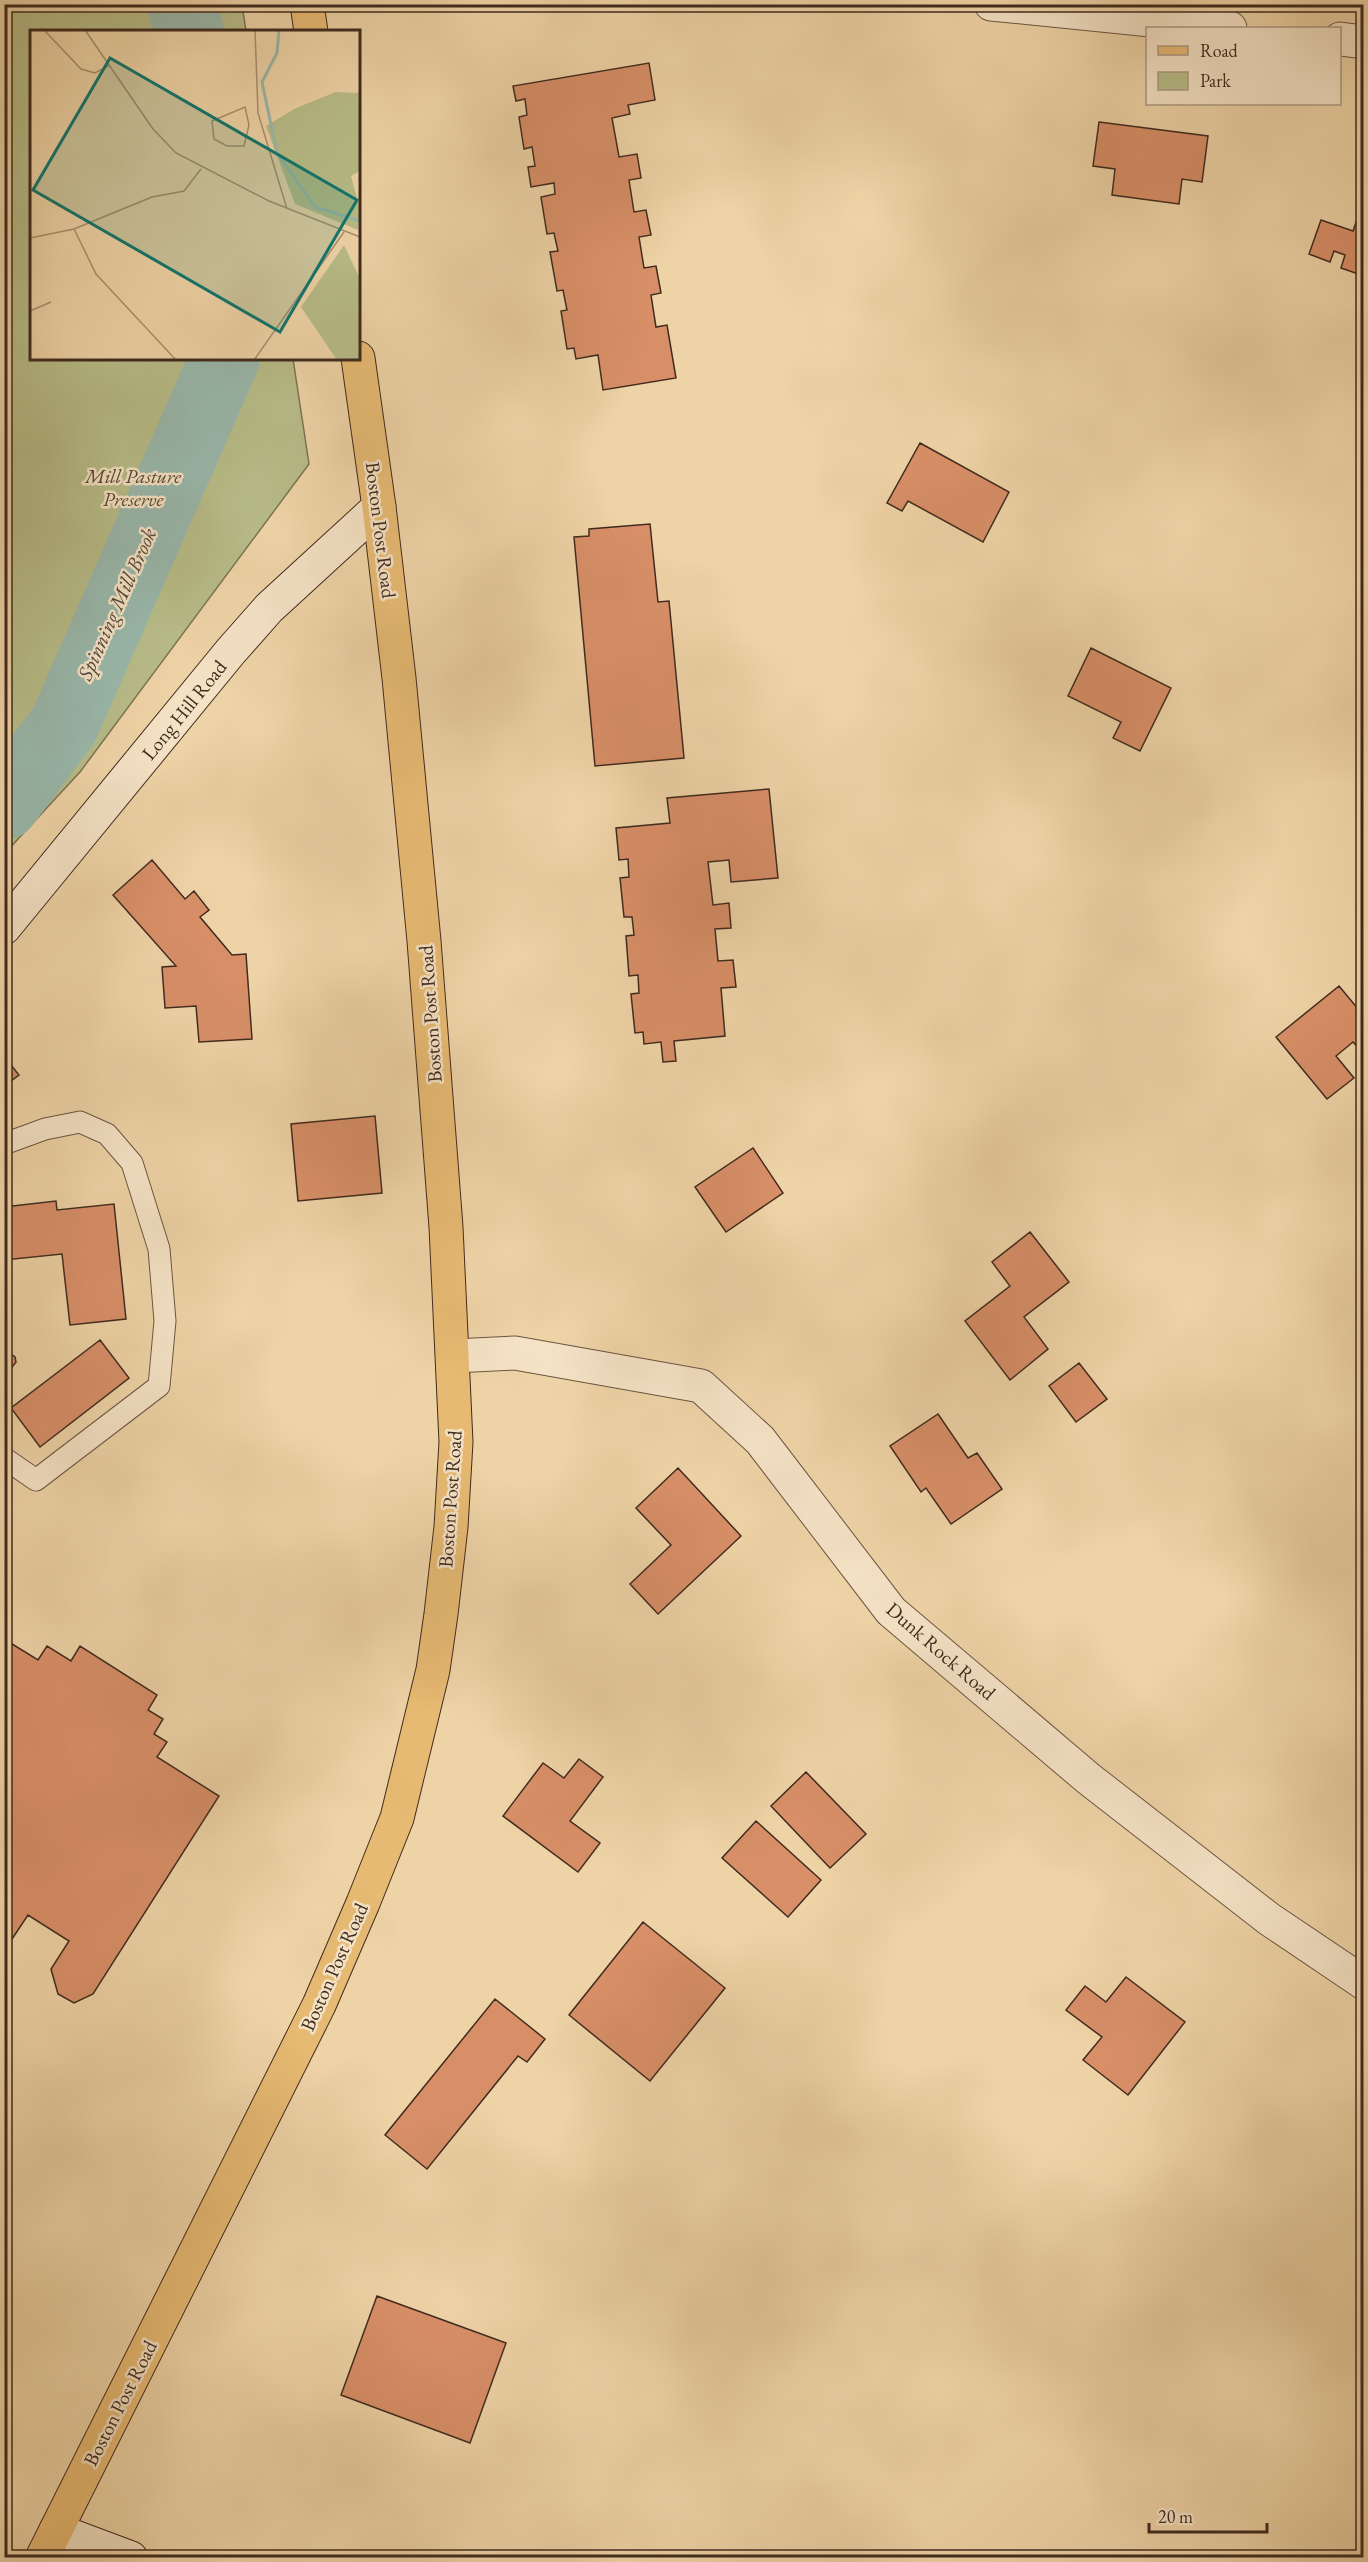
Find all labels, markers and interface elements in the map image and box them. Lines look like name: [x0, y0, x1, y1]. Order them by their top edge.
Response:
legend: [1146, 27, 1341, 105]
inset map: [30, 30, 360, 360]
text: Road: [1200, 39, 1239, 62]
text: Park: [1200, 69, 1231, 92]
street label: Boston Post Road: [360, 460, 402, 601]
park label: Mill Pasture Preserve: [84, 463, 181, 512]
water label: Spinning Mill Brook: [70, 523, 162, 685]
street label: Long Hill Road: [136, 654, 233, 765]
street label: Boston Post Road: [412, 944, 448, 1083]
street label: Boston Post Road: [432, 1429, 468, 1568]
street label: Dunk Rock Road: [881, 1596, 1002, 1706]
street label: Boston Post Road: [294, 1898, 374, 2035]
street label: Boston Post Road: [77, 2335, 163, 2470]
scale bar: [1149, 2496, 1268, 2534]
text: 20 m: [1158, 2505, 1193, 2528]

